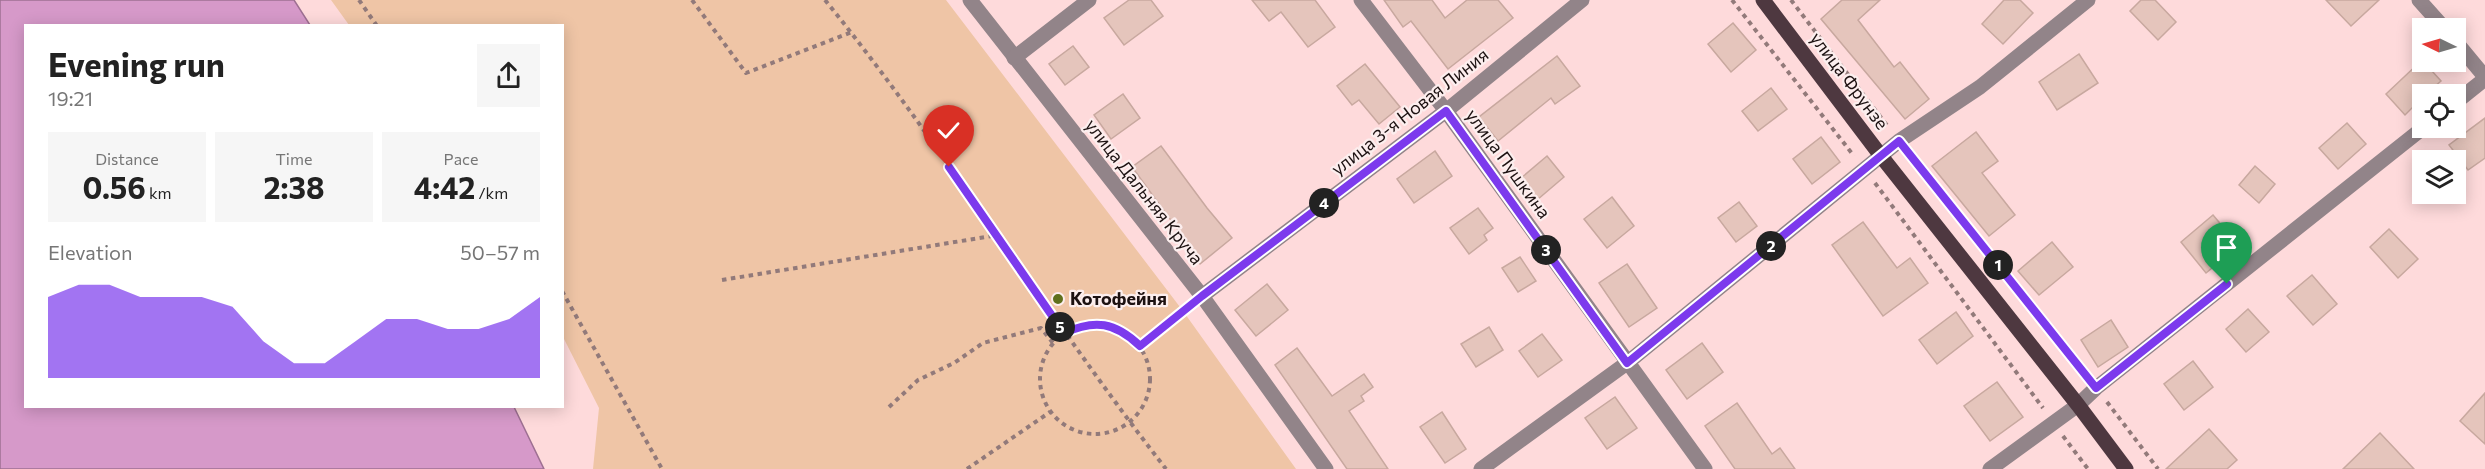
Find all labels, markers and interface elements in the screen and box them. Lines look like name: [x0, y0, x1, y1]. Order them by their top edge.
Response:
north arrow: [2412, 18, 2466, 72]
map controls: [2412, 18, 2466, 204]
street label: улица Фрунзе: [1806, 27, 1894, 133]
text: Evening run: [48, 43, 225, 84]
street label: улица 3-я Новая Линия: [1326, 43, 1492, 179]
button: share: [477, 44, 540, 107]
button: locate: [2412, 84, 2466, 138]
text: 19:21: [48, 86, 93, 110]
street label: улица Пушкина: [1462, 104, 1556, 222]
pin: [923, 105, 974, 167]
icon: check: [932, 114, 965, 147]
street label: улица Дальняя Круча: [1081, 114, 1209, 269]
text: Distance: [95, 149, 159, 168]
text: Time: [276, 149, 312, 168]
text: Pace: [444, 149, 478, 168]
button: layers: [2412, 150, 2466, 204]
text: 0.56: [82, 168, 146, 205]
text: 2:38: [263, 168, 325, 205]
text: 4:42: [414, 168, 475, 205]
text: km: [146, 183, 172, 202]
text: /km: [475, 183, 508, 202]
pin: 4: [1309, 188, 1339, 218]
text: 4: [1319, 193, 1329, 212]
pin: [2201, 222, 2252, 284]
pin: 2: [1756, 231, 1786, 261]
icon: arrive: [2210, 231, 2243, 264]
pin: 3: [1531, 235, 1561, 265]
text: 2: [1766, 236, 1776, 255]
text: Elevation: [48, 240, 133, 264]
text: 50–57 m: [460, 240, 540, 264]
text: 3: [1541, 240, 1551, 259]
pin: 1: [1983, 250, 2013, 280]
text: 1: [1994, 255, 2002, 274]
place label: Котофейня: [1070, 287, 1167, 309]
marker: Котофейня: [1051, 292, 1065, 306]
pin: 5: [1045, 312, 1075, 342]
text: 5: [1055, 317, 1065, 336]

